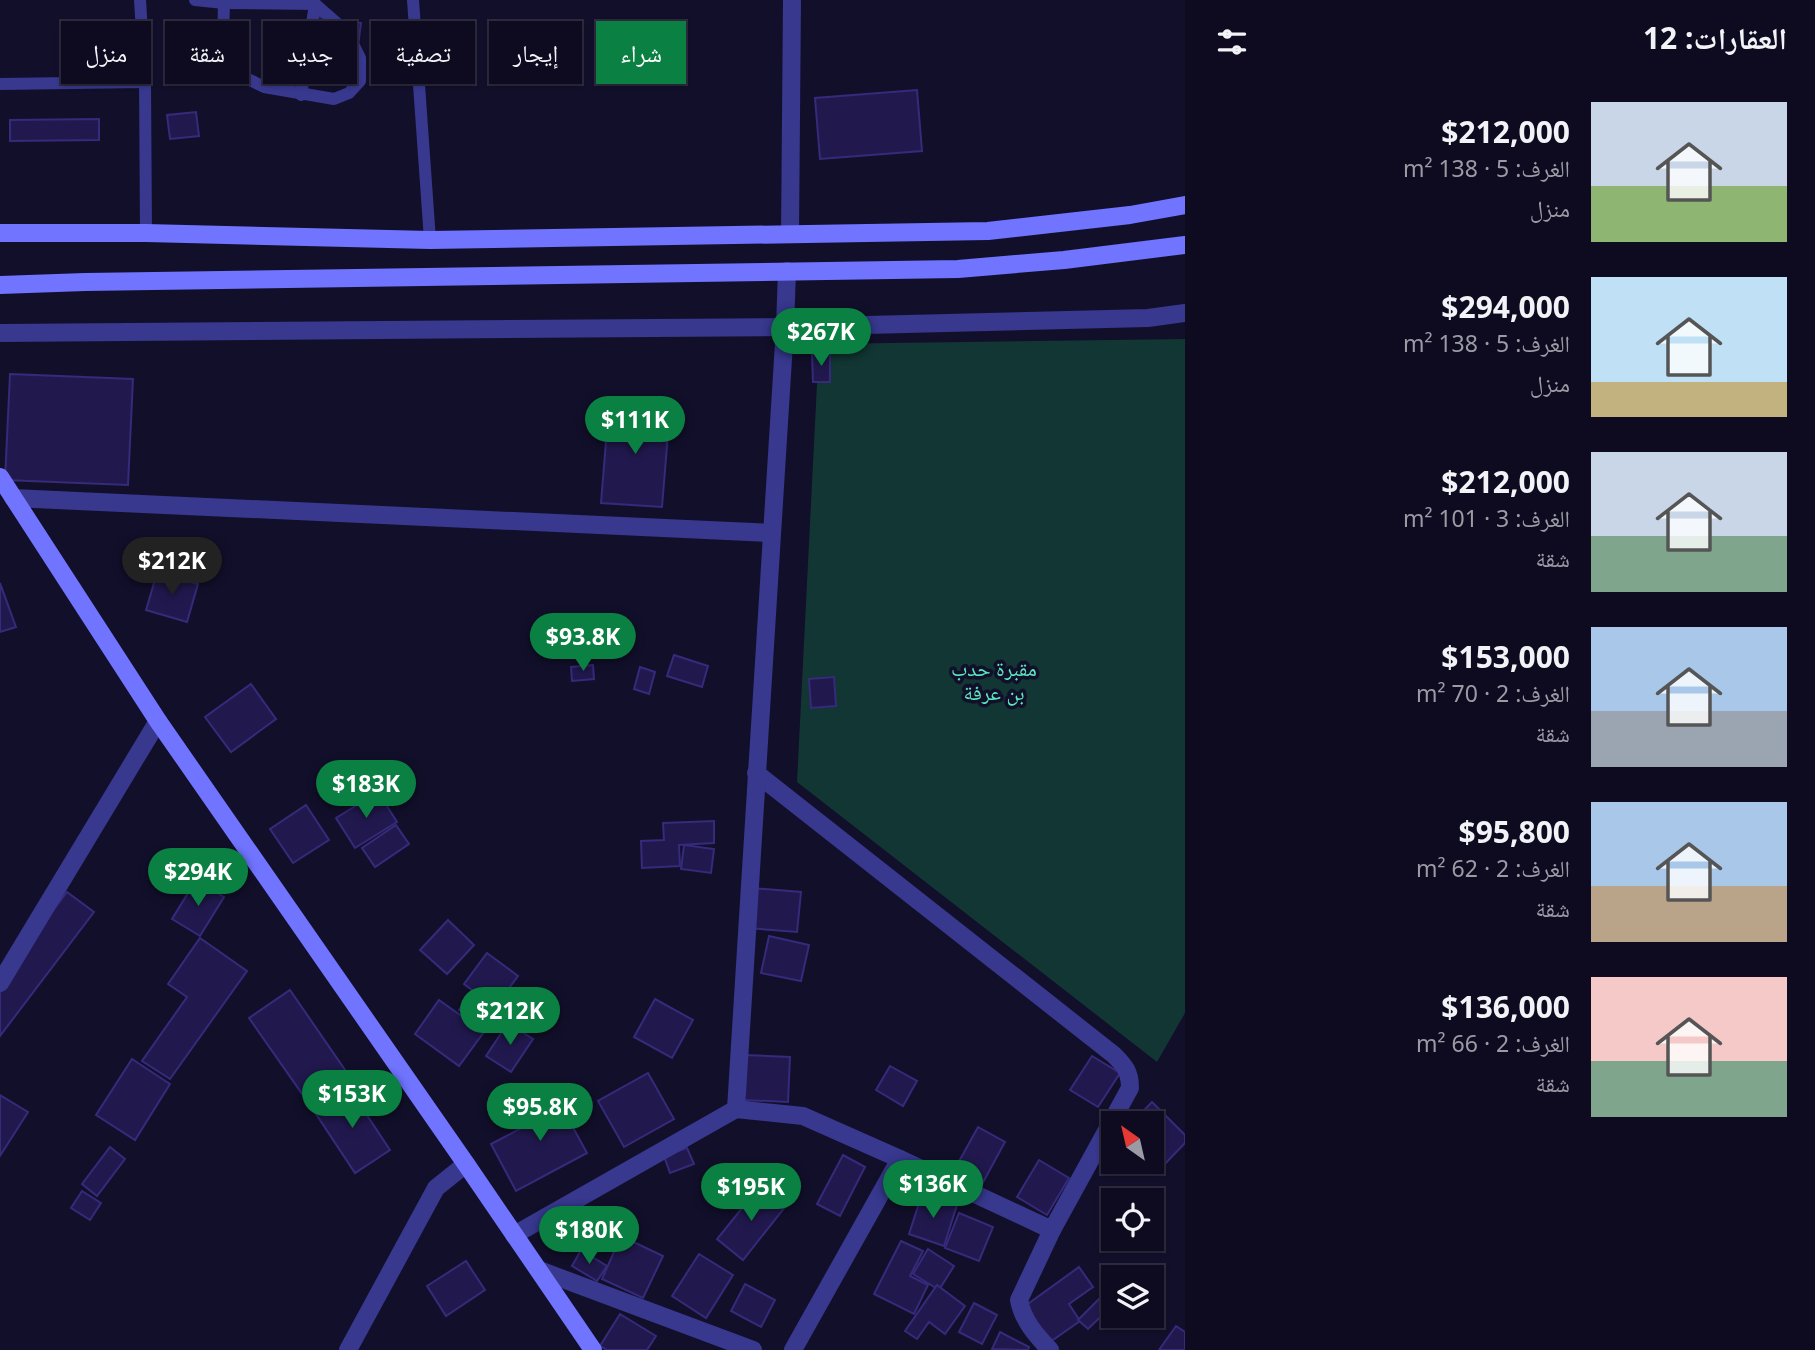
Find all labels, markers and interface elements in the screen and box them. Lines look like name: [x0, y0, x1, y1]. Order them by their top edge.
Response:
text: العقارات: 12: [1643, 17, 1787, 58]
chip: منزل: [61, 21, 151, 84]
chip: شقة: [165, 21, 249, 84]
chip: جديد: [263, 21, 357, 84]
chip: تصفية: [371, 21, 475, 84]
chip: إيجار: [489, 21, 582, 84]
chip: شراء: [596, 21, 686, 84]
icon: filters: [1213, 23, 1251, 61]
text: $212,000: [1441, 111, 1570, 152]
icon: home: [1647, 130, 1731, 214]
text: الغرف: 5 · 138 m²: [1403, 152, 1570, 184]
text: منزل: [1530, 192, 1570, 224]
text: $294,000: [1441, 286, 1570, 327]
icon: home: [1647, 305, 1731, 389]
pin: $267K: [772, 308, 870, 368]
text: $267K: [787, 315, 855, 347]
text: الغرف: 5 · 138 m²: [1403, 327, 1570, 359]
text: منزل: [1530, 367, 1570, 399]
pin: $111K: [586, 396, 684, 456]
text: $111K: [601, 403, 669, 435]
text: $212,000: [1441, 461, 1570, 502]
icon: home: [1647, 480, 1731, 564]
text: الغرف: 3 · 101 m²: [1403, 502, 1570, 534]
pin: $212K: [123, 538, 221, 597]
text: شقة: [1536, 542, 1570, 574]
text: $212K: [138, 544, 206, 576]
pin: $93.8K: [526, 614, 640, 673]
text: $93.8K: [546, 620, 620, 652]
text: $153,000: [1441, 636, 1570, 677]
park label: مقبرة حدب بن عرفة: [951, 654, 1037, 706]
icon: home: [1647, 655, 1731, 739]
text: الغرف: 2 · 70 m²: [1416, 677, 1570, 709]
text: شقة: [1536, 717, 1570, 749]
pin: $183K: [317, 760, 415, 820]
text: $183K: [332, 767, 400, 799]
text: $95,800: [1458, 811, 1570, 852]
icon: home: [1647, 830, 1731, 914]
pin: $294K: [149, 848, 247, 908]
text: الغرف: 2 · 62 m²: [1416, 852, 1570, 884]
text: $294K: [164, 855, 232, 887]
text: شقة: [1536, 892, 1570, 924]
text: $136,000: [1441, 986, 1570, 1027]
pin: $212K: [461, 988, 559, 1047]
text: $212K: [476, 994, 544, 1026]
icon: home: [1647, 1005, 1731, 1089]
text: الغرف: 2 · 66 m²: [1416, 1027, 1570, 1059]
text: شقة: [1536, 1067, 1570, 1099]
pin: $153K: [303, 1070, 401, 1130]
text: $153K: [318, 1077, 386, 1109]
pin: $95.8K: [483, 1084, 597, 1143]
text: $95.8K: [503, 1090, 577, 1122]
north arrow: [1101, 1111, 1164, 1174]
map controls: [1101, 1111, 1164, 1328]
pin: $136K: [884, 1160, 982, 1220]
pin: $195K: [702, 1164, 800, 1223]
text: $136K: [899, 1167, 967, 1199]
text: $195K: [717, 1170, 785, 1202]
button: locate: [1101, 1188, 1164, 1251]
pin: $180K: [540, 1206, 638, 1266]
text: $180K: [555, 1213, 623, 1245]
button: layers: [1101, 1265, 1164, 1328]

